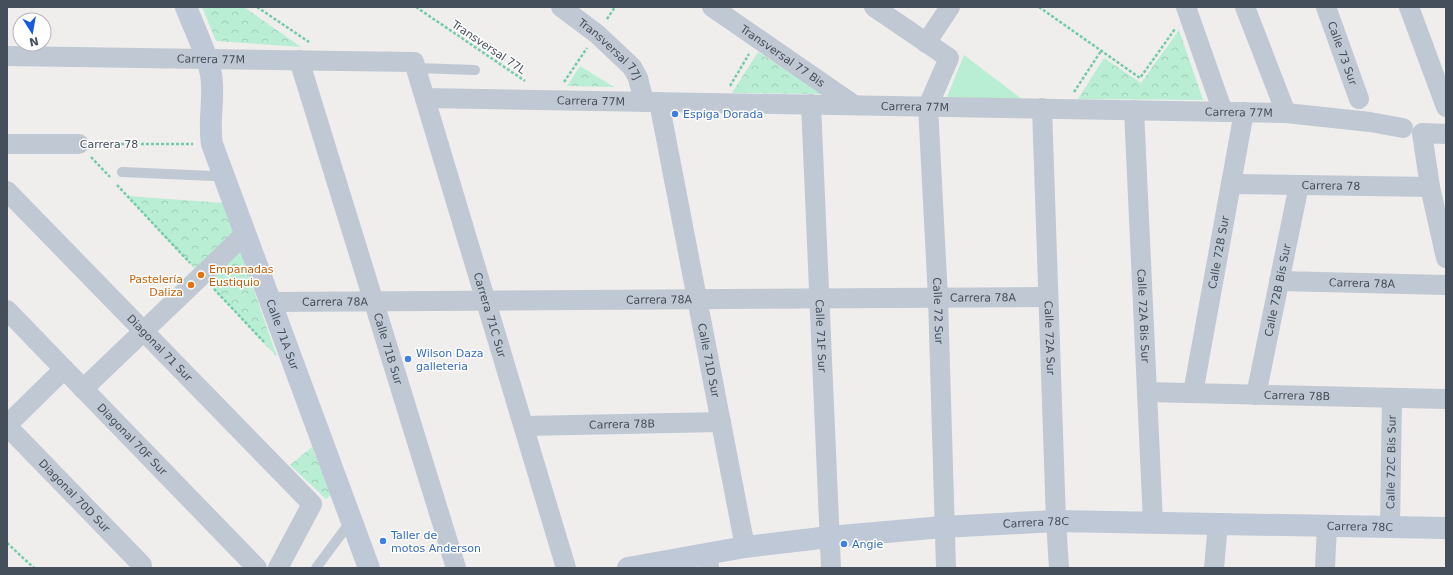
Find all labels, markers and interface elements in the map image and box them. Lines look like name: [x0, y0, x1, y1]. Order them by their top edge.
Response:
north arrow: [12, 12, 52, 52]
street label: Transversal 77J: [575, 16, 644, 82]
street label: Transversal 77L: [449, 17, 529, 77]
street label: Calle 73 Sur: [1325, 20, 1360, 87]
street label: Transversal 77 Bis: [737, 22, 827, 90]
text: N: [28, 34, 40, 49]
street label: Carrera 77M: [177, 53, 245, 67]
street label: Carrera 77M: [557, 94, 625, 108]
street label: Carrera 77M: [881, 100, 949, 114]
street label: Carrera 77M: [1205, 106, 1273, 120]
place label: Espiga Dorada: [683, 108, 763, 121]
marker: Espiga Dorada: [670, 109, 680, 119]
street label: Carrera 78: [80, 138, 138, 151]
street label: Carrera 78: [1302, 179, 1360, 193]
street label: Calle 72B Sur: [1206, 214, 1232, 290]
street label: Calle 72B Bis Sur: [1262, 242, 1294, 338]
place label: Empanadas Eustiquio: [209, 263, 274, 289]
street label: Calle 72A Bis Sur: [1134, 268, 1152, 364]
marker: Empanadas Eustiquio: [196, 270, 206, 280]
street label: Carrera 71C Sur: [471, 271, 509, 360]
place label: Pastelería Daliza: [129, 273, 183, 299]
street label: Carrera 78A: [1329, 276, 1396, 291]
street label: Calle 72 Sur: [930, 277, 945, 345]
marker: Pastelería Daliza: [186, 280, 196, 290]
street label: Carrera 78A: [950, 291, 1017, 305]
street label: Carrera 78A: [626, 293, 693, 307]
street label: Carrera 78A: [302, 295, 369, 309]
street label: Calle 71A Sur: [263, 298, 301, 372]
street label: Calle 71F Sur: [812, 299, 829, 373]
street label: Calle 72A Sur: [1042, 300, 1057, 376]
street label: Calle 71B Sur: [371, 311, 405, 387]
street label: Diagonal 71 Sur: [124, 312, 195, 385]
street label: Calle 71D Sur: [695, 322, 722, 399]
place label: Wilson Daza galleteria: [416, 347, 483, 373]
marker: Wilson Daza galleteria: [403, 354, 413, 364]
street label: Carrera 78B: [1264, 389, 1330, 403]
street label: Diagonal 70F Sur: [94, 401, 170, 478]
street label: Calle 72C Bis Sur: [1384, 414, 1399, 509]
street label: Carrera 78B: [589, 417, 655, 432]
street label: Diagonal 70D Sur: [36, 457, 113, 536]
street label: Carrera 78C: [1003, 515, 1070, 531]
street label: Carrera 78C: [1327, 520, 1393, 534]
place label: Taller de motos Anderson: [390, 529, 481, 555]
marker: Taller de motos Anderson: [378, 536, 388, 546]
place label: Angie: [852, 538, 884, 551]
marker: Angie: [839, 539, 849, 549]

